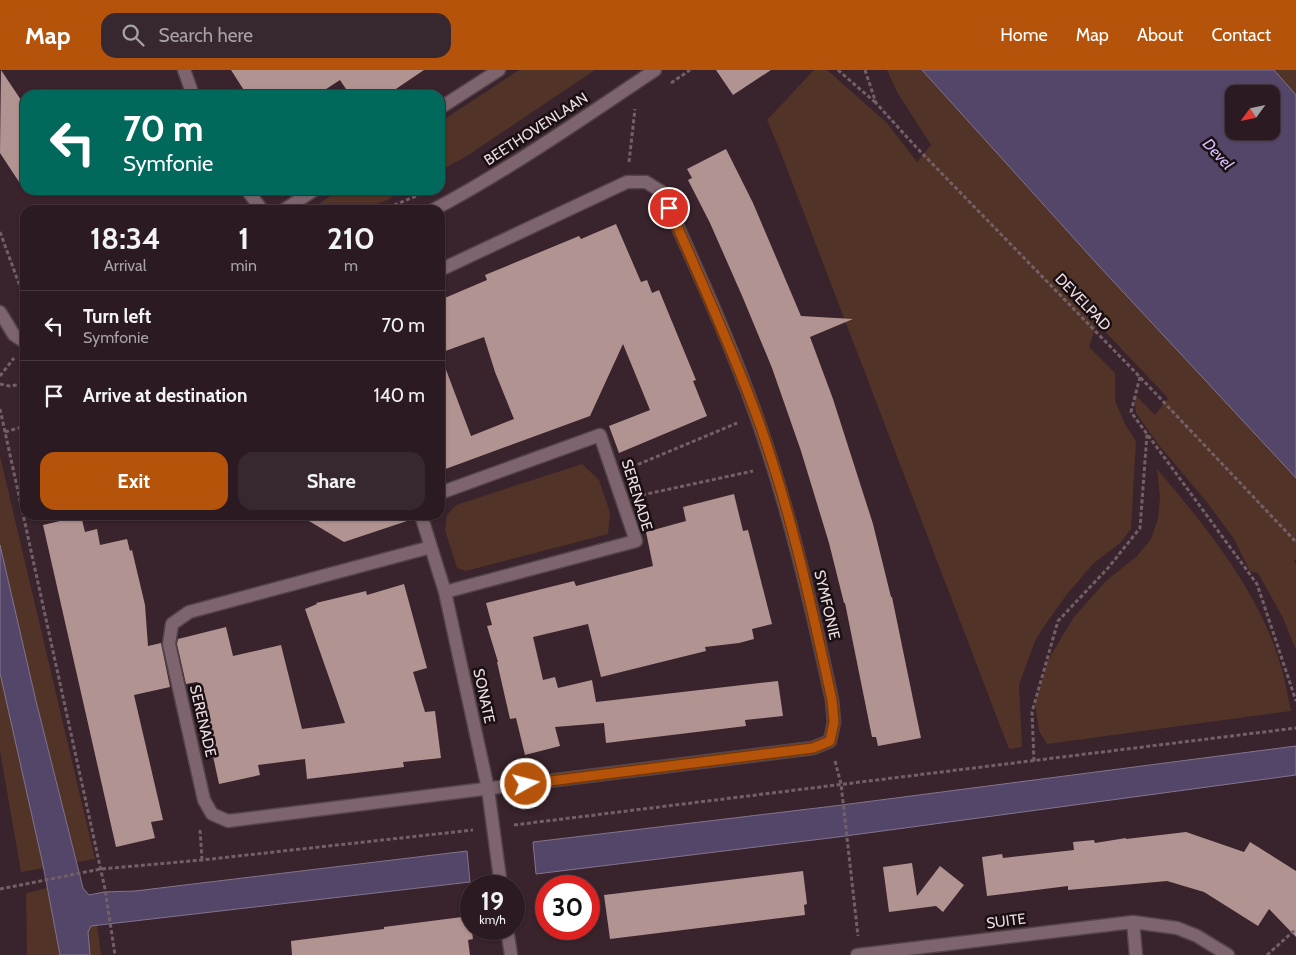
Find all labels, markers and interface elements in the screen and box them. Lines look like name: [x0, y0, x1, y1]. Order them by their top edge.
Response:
search box: [101, 13, 451, 58]
text: Map: [25, 21, 71, 50]
icon: search: [119, 21, 147, 49]
text: Search here: [159, 24, 253, 47]
text: Home: [1000, 24, 1048, 46]
text: Map: [1076, 24, 1109, 46]
text: About: [1137, 24, 1183, 46]
text: Contact: [1211, 24, 1271, 46]
north arrow: [1225, 85, 1280, 140]
map controls: [1225, 85, 1280, 140]
street label: BEETHOVENLAAN: [481, 89, 591, 169]
text: 70 m: [123, 107, 204, 150]
icon: left: [40, 110, 105, 175]
water label: Devel: [1199, 134, 1237, 174]
text: Symfonie: [123, 150, 213, 177]
pin: [648, 187, 690, 229]
icon: arrive: [655, 194, 683, 222]
text: 18:34: [90, 220, 161, 257]
text: 1: [238, 220, 249, 257]
text: 210: [327, 220, 375, 257]
text: Arrival: [104, 256, 147, 275]
text: min: [231, 256, 257, 275]
text: m: [344, 256, 358, 275]
street label: DEVELPAD: [1051, 270, 1115, 334]
text: Turn left: [83, 305, 151, 328]
icon: left: [40, 312, 68, 340]
text: 70 m: [381, 314, 425, 337]
text: Symfonie: [83, 328, 149, 347]
icon: arrive: [40, 382, 68, 410]
text: Arrive at destination: [83, 384, 247, 407]
text: 140 m: [374, 384, 425, 407]
button: Exit: [40, 452, 228, 510]
button: Share: [238, 452, 425, 510]
street label: SERENADE: [618, 457, 656, 533]
street label: SYMFONIE: [810, 568, 844, 642]
street label: SONATE: [469, 667, 499, 725]
street label: SERENADE: [186, 683, 220, 759]
position arrow: [499, 757, 551, 809]
speed limit sign: 30: [535, 875, 600, 940]
text: 19: [481, 886, 504, 916]
street label: SUITE: [985, 910, 1027, 932]
text: km/h: [479, 912, 506, 927]

